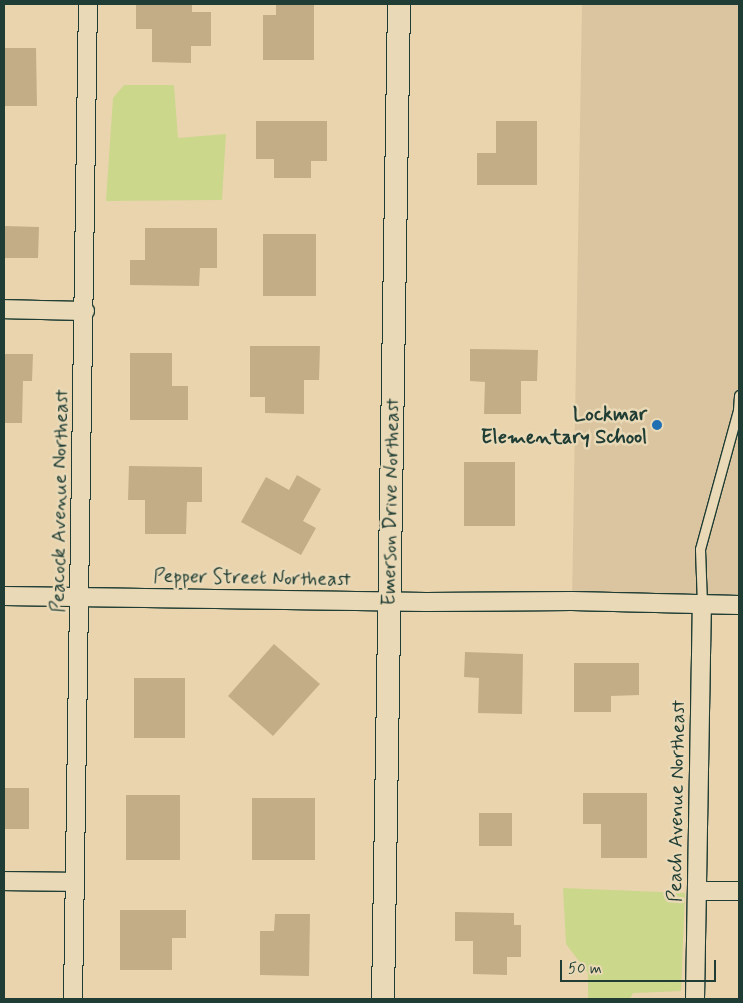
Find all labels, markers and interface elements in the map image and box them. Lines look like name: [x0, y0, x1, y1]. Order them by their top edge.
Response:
street label: Peacock Avenue Northeast: [46, 392, 74, 610]
street label: Emerson Drive Northeast: [377, 399, 405, 605]
place label: Lockmar Elementary School: [481, 402, 647, 449]
marker: Lockmar Elementary School: [651, 419, 663, 431]
street label: Pepper Street Northeast: [151, 564, 353, 592]
street label: Peach Avenue Northeast: [663, 699, 691, 903]
scale bar: [563, 950, 719, 982]
text: 50 m: [568, 959, 602, 979]

